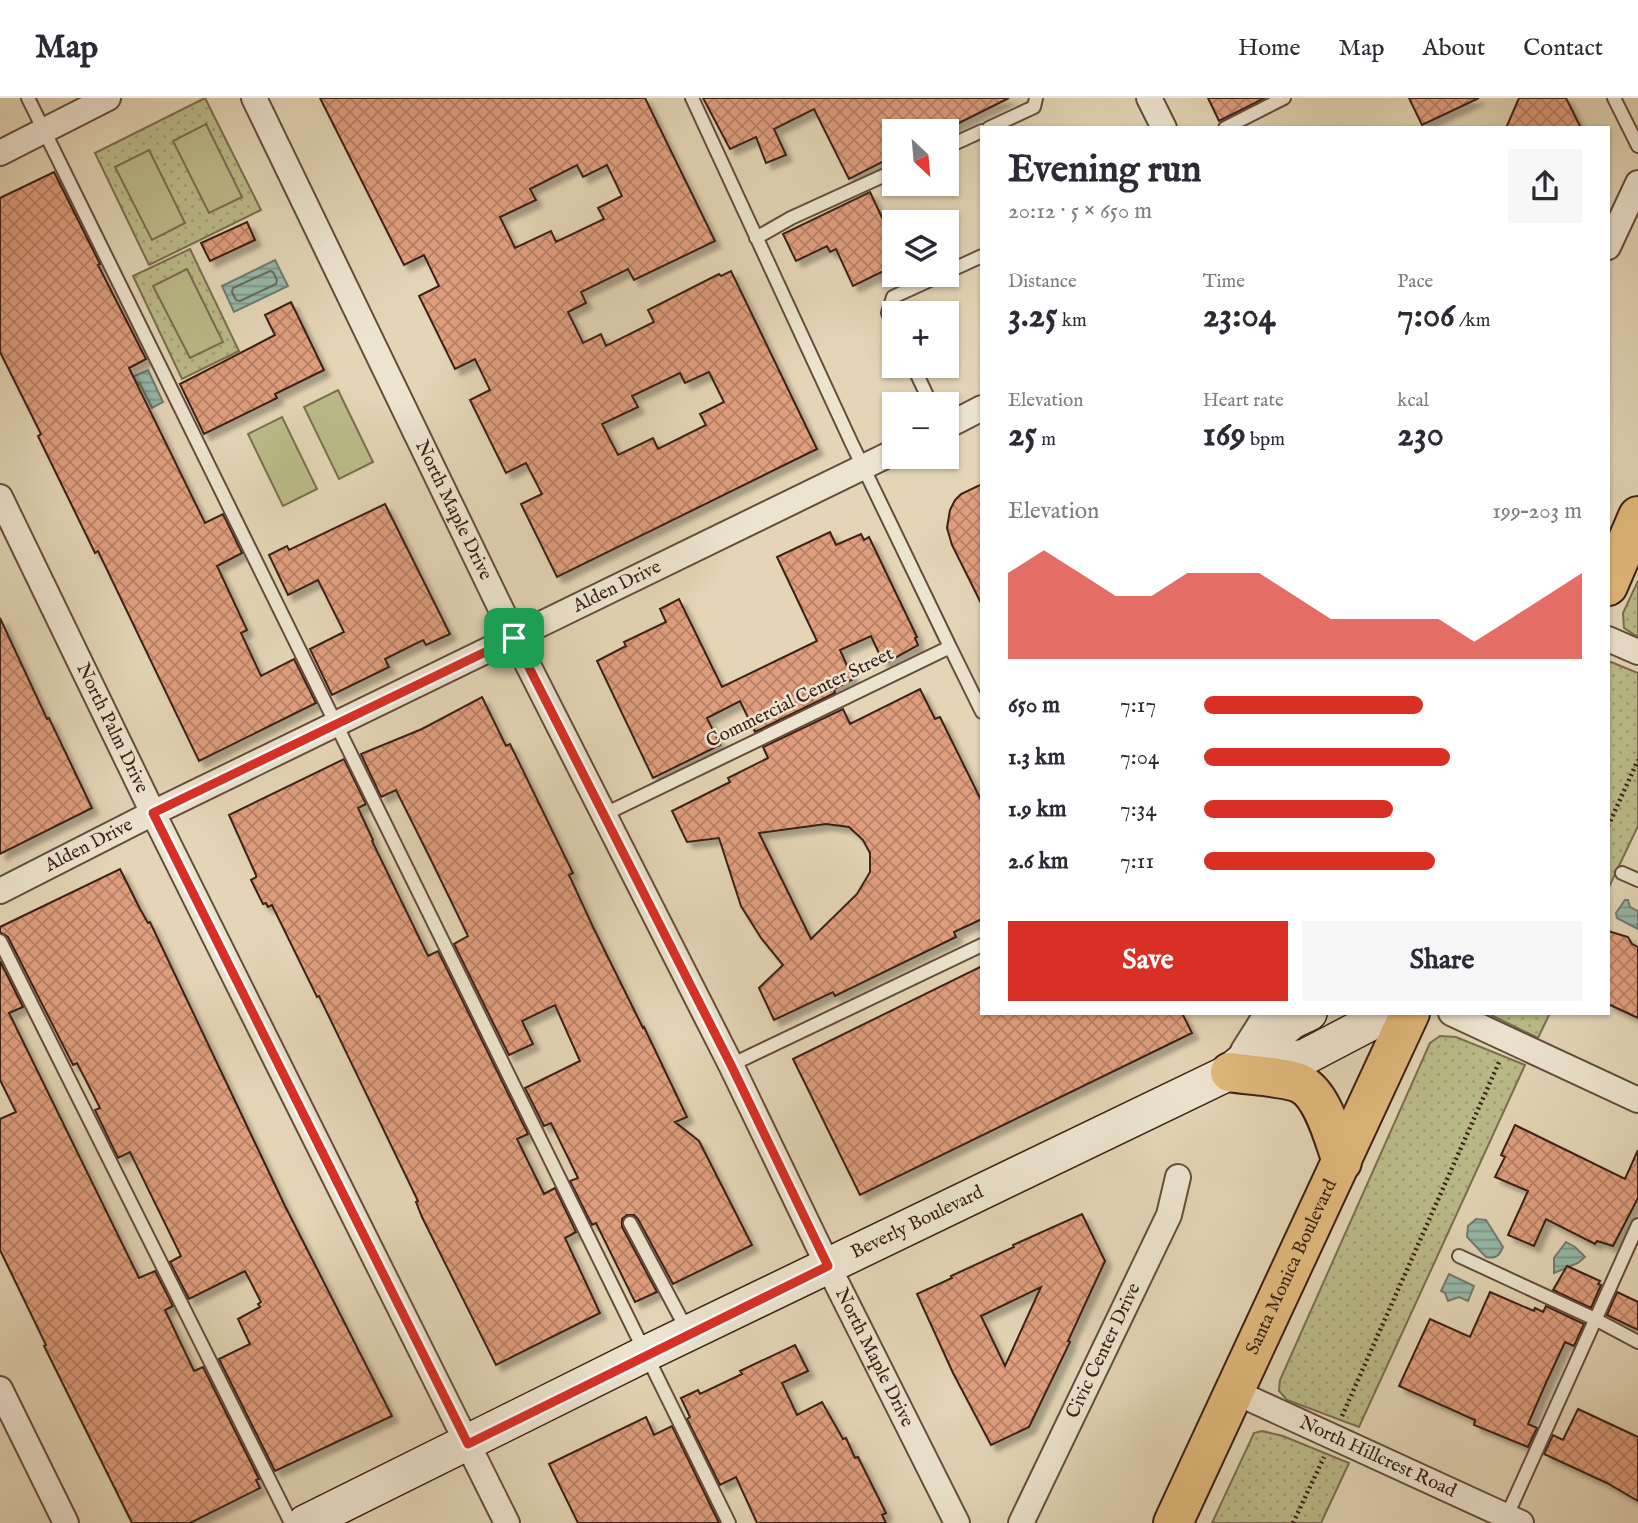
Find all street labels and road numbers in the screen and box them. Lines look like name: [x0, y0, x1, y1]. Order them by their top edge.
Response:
street label: North Maple Drive: [409, 437, 497, 585]
street label: Alden Drive: [568, 555, 666, 619]
street label: Commercial Center Street: [702, 642, 898, 754]
street label: North Palm Drive: [70, 659, 154, 797]
street label: Alden Drive: [40, 813, 137, 878]
street label: Santa Monica Boulevard: [1241, 1175, 1343, 1359]
street label: Beverly Boulevard: [847, 1180, 988, 1265]
street label: Civic Center Drive: [1061, 1279, 1147, 1422]
street label: North Maple Drive: [829, 1284, 919, 1431]
street label: North Hillcrest Road: [1295, 1411, 1461, 1504]

